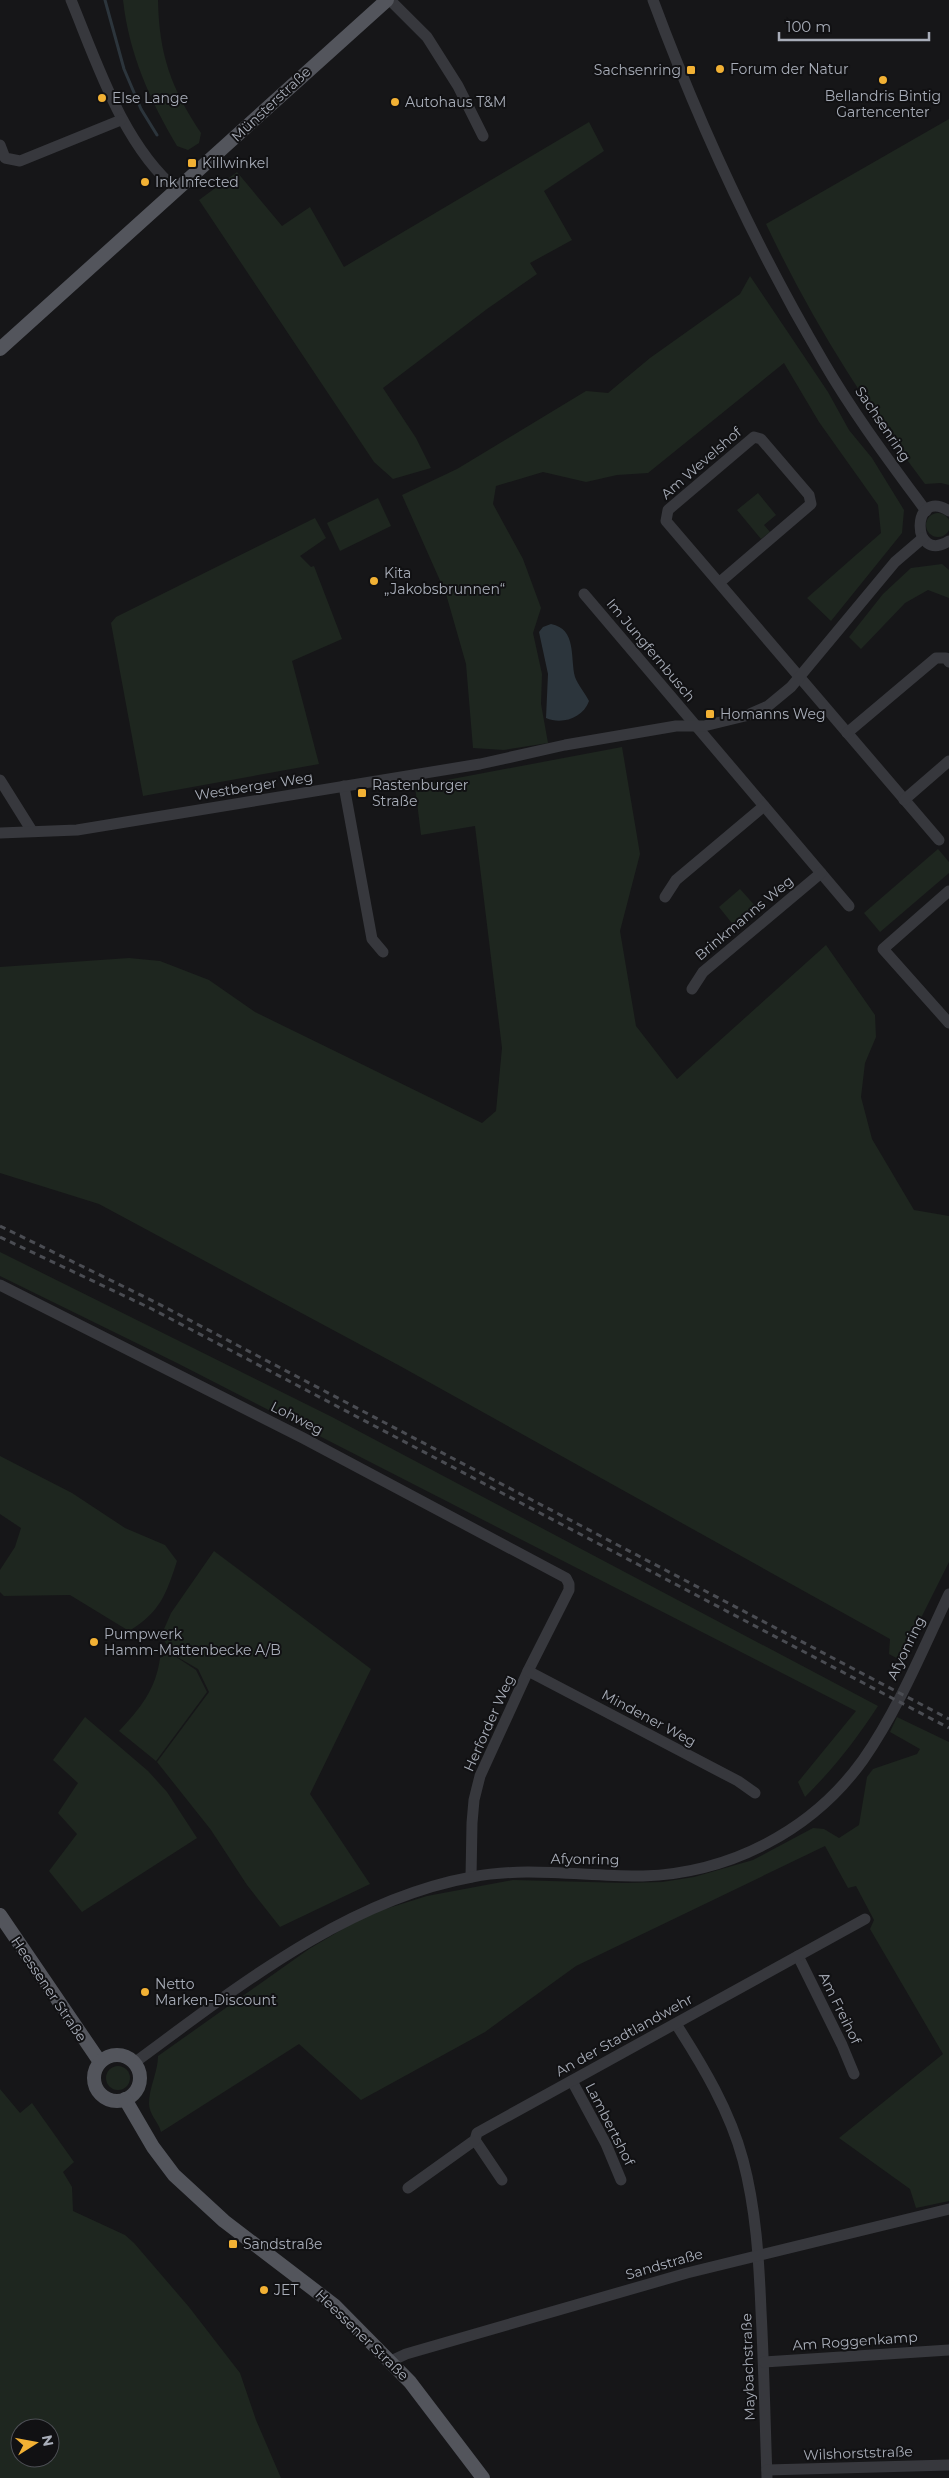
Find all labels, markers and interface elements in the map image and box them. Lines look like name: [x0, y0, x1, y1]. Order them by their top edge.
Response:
scale bar: [779, 10, 929, 42]
text: 100 m: [786, 17, 831, 36]
place label: Forum der Natur: [730, 60, 849, 78]
place label: Sachsenring: [594, 61, 681, 79]
street label: Münsterstraße: [228, 63, 314, 145]
marker: Forum der Natur: [714, 63, 726, 75]
marker: Sachsenring: [685, 64, 697, 76]
marker: Bellandris Bintig Gartencenter: [877, 74, 889, 86]
place label: Bellandris Bintig Gartencenter: [825, 87, 941, 121]
place label: Else Lange: [112, 89, 188, 107]
marker: Else Lange: [96, 92, 108, 104]
place label: Autohaus T&M: [405, 93, 506, 111]
marker: Autohaus T&M: [389, 96, 401, 108]
place label: Killwinkel: [202, 154, 269, 172]
marker: Killwinkel: [186, 157, 198, 169]
place label: Ink Infected: [155, 173, 239, 191]
marker: Ink Infected: [139, 176, 151, 188]
street label: Sachsenring: [851, 383, 915, 465]
street label: Am Wevelshof: [657, 422, 746, 503]
place label: Kita „Jakobsbrunnen“: [384, 564, 505, 598]
marker: Kita „Jakobsbrunnen“: [368, 575, 380, 587]
street label: Im Jungfernbusch: [603, 595, 699, 705]
place label: Homanns Weg: [720, 705, 826, 723]
marker: Homanns Weg: [704, 708, 716, 720]
street label: Westberger Weg: [194, 768, 314, 804]
place label: Rastenburger Straße: [372, 776, 469, 810]
marker: Rastenburger Straße: [356, 787, 368, 799]
street label: Brinkmanns Weg: [691, 872, 797, 964]
street label: Lohweg: [268, 1397, 326, 1439]
street label: Afyonring: [883, 1613, 929, 1683]
place label: Pumpwerk Hamm-Mattenbecke A/B: [104, 1625, 281, 1659]
marker: Pumpwerk Hamm-Mattenbecke A/B: [88, 1636, 100, 1648]
street label: Herforder Weg: [460, 1672, 518, 1774]
street label: Mindener Weg: [599, 1686, 699, 1750]
street label: Afyonring: [551, 1849, 619, 1869]
street label: Heessener Straße: [7, 1933, 91, 2045]
street label: Am Freihof: [815, 1969, 866, 2048]
place label: Netto Marken-Discount: [155, 1975, 277, 2009]
marker: Netto Marken-Discount: [139, 1986, 151, 1998]
street label: An der Stadtlandwehr: [552, 1990, 696, 2080]
street label: Lambertshof: [581, 2080, 639, 2170]
place label: Sandstraße: [243, 2235, 322, 2253]
marker: Sandstraße: [227, 2238, 239, 2250]
street label: Sandstraße: [623, 2244, 705, 2284]
place label: JET: [273, 2281, 298, 2299]
marker: JET: [258, 2284, 270, 2296]
street label: Heessener Straße: [311, 2286, 413, 2384]
street label: Maybachstraße: [737, 2313, 759, 2421]
street label: Am Roggenkamp: [792, 2328, 918, 2354]
north arrow: [10, 2418, 60, 2468]
text: N: [38, 2433, 58, 2448]
street label: Wilshorststraße: [803, 2442, 913, 2464]

